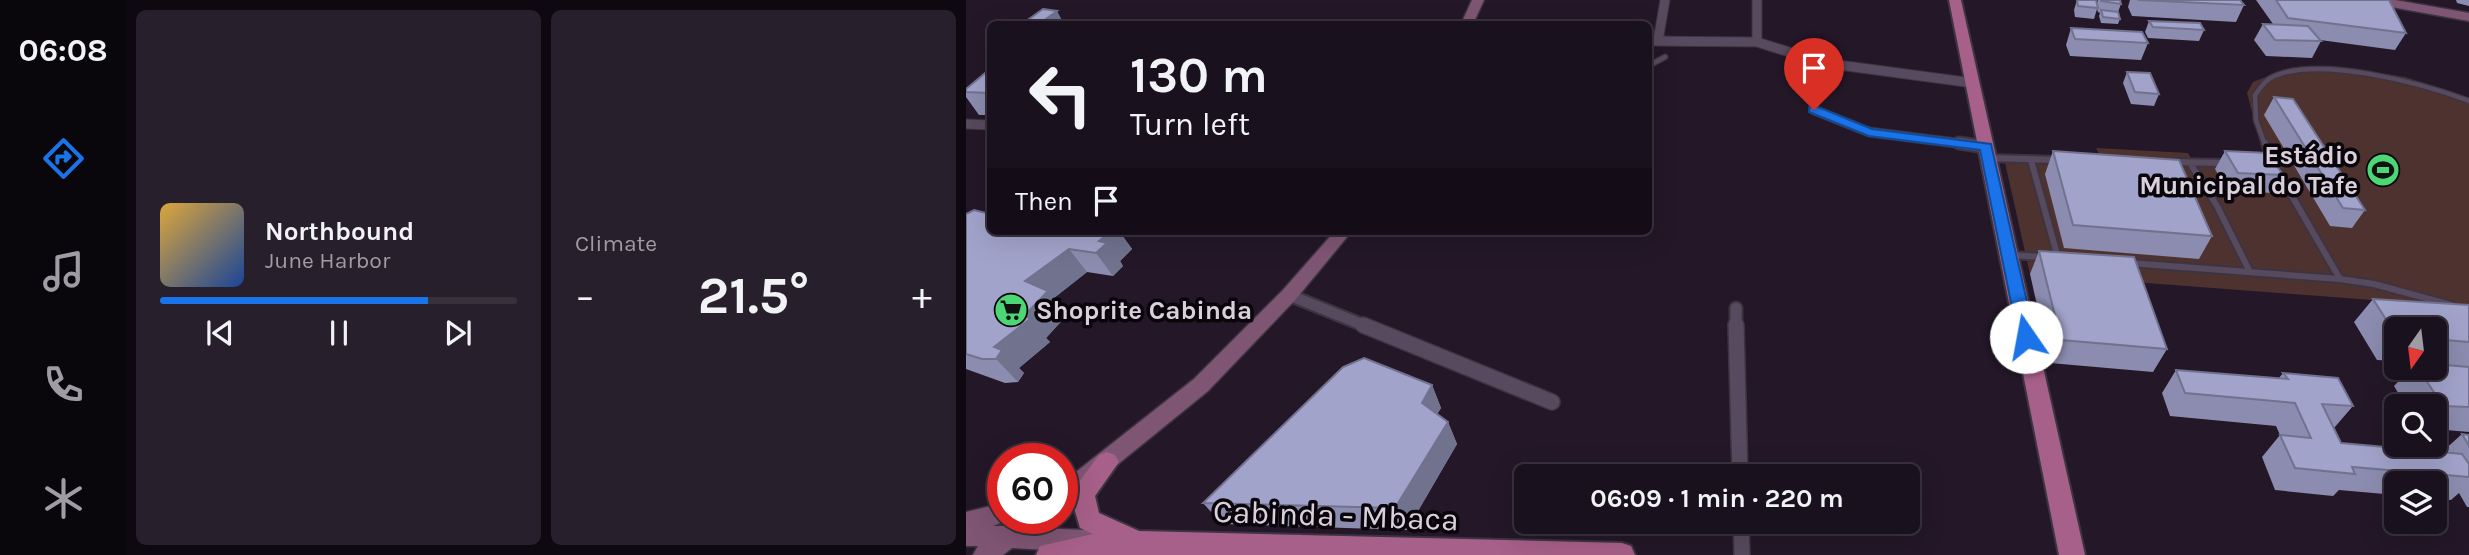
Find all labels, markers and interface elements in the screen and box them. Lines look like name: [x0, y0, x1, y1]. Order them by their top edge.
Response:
text: 06:08: [18, 32, 108, 69]
pin: [1784, 38, 1844, 110]
text: 130 m: [1130, 47, 1268, 104]
icon: left: [1015, 49, 1106, 140]
icon: arrive: [1795, 49, 1833, 87]
text: Turn left: [1130, 106, 1250, 143]
icon: directions: [39, 134, 88, 183]
place label: Estádio Municipal do Tafe: [2139, 140, 2358, 201]
sports icon: Estádio Municipal do Tafe: [2364, 151, 2402, 189]
icon: arrive: [1087, 182, 1125, 220]
text: Then: [1015, 186, 1073, 217]
text: Northbound: [265, 216, 414, 247]
text: Climate: [575, 230, 657, 257]
icon: music: [39, 247, 88, 296]
text: June Harbor: [265, 247, 390, 274]
text: 21.5°: [698, 265, 809, 326]
text: −: [575, 274, 595, 319]
text: +: [912, 274, 932, 319]
supermarket icon: Shoprite Cabinda: [992, 291, 1030, 329]
place label: Shoprite Cabinda: [1036, 295, 1252, 326]
position arrow: [1989, 300, 2063, 374]
icon: previous: [201, 314, 239, 352]
icon: pause: [320, 314, 358, 352]
icon: next: [439, 314, 477, 352]
north arrow: [2384, 317, 2446, 380]
map controls: [2384, 317, 2447, 534]
icon: phone: [39, 360, 88, 409]
button: search: [2384, 394, 2447, 457]
speed limit sign: 60: [987, 443, 1078, 534]
button: layers: [2384, 471, 2447, 534]
icon: climate: [39, 474, 88, 523]
text: 06:09 · 1 min · 220 m: [1590, 483, 1844, 514]
street label: Cabinda - Mbaca: [1213, 493, 1459, 538]

